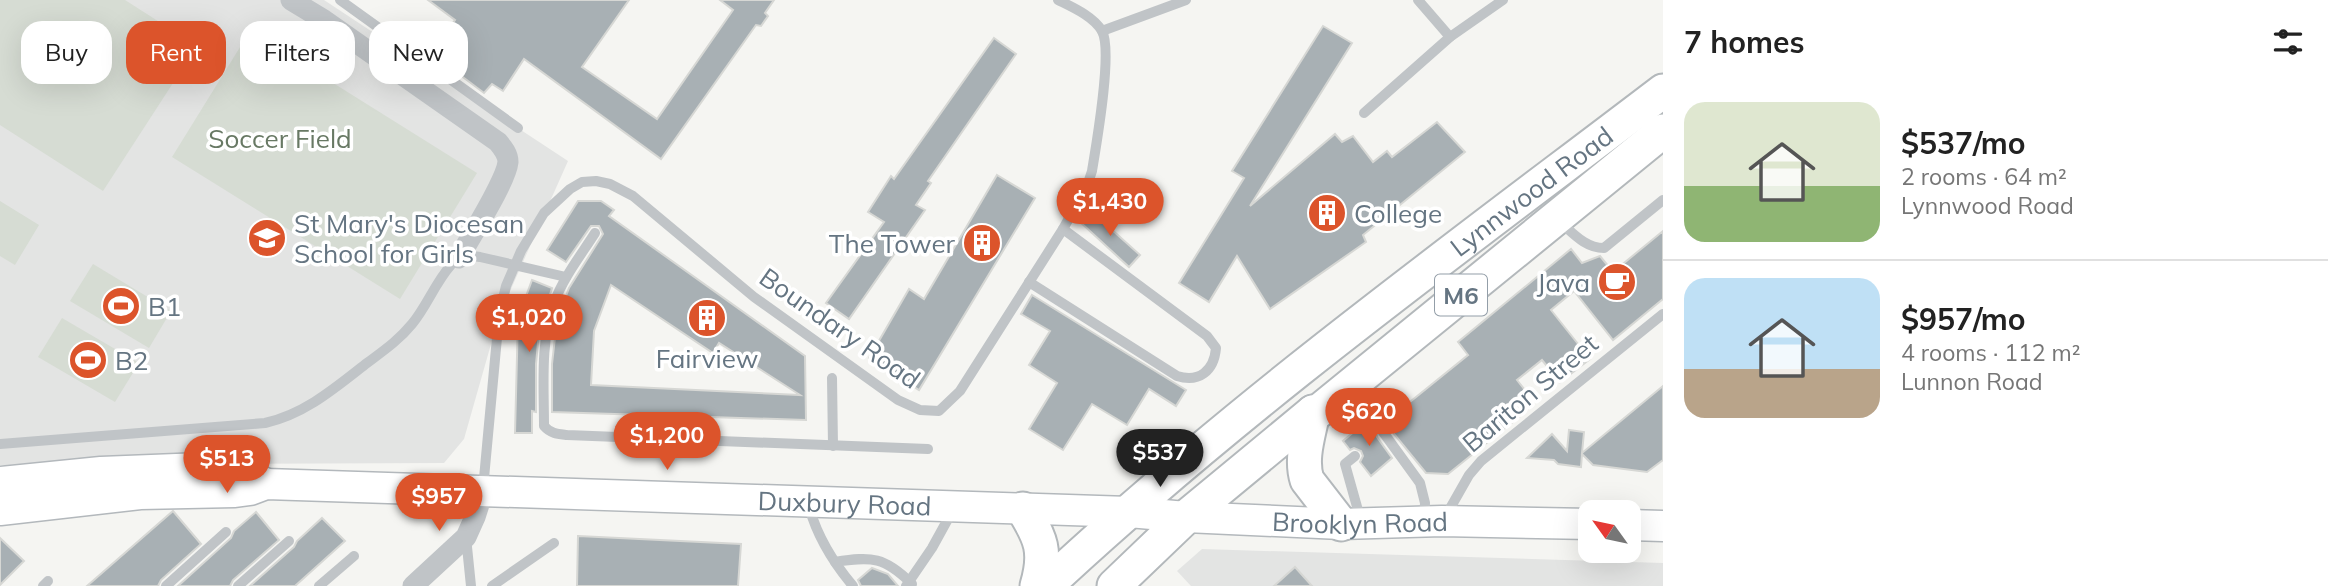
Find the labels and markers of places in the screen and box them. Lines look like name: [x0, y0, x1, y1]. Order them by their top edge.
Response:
pin: $1,430: [1053, 178, 1167, 238]
building icon: College: [1306, 192, 1348, 234]
place label: College: [1354, 197, 1442, 230]
place label: St Mary's Diocesan School for Girls: [294, 207, 524, 270]
school or university icon: St Mary's Diocesan School for Girls: [246, 217, 288, 259]
building icon: The Tower: [961, 222, 1003, 264]
place label: The Tower: [829, 227, 956, 260]
cafe icon: Java: [1596, 261, 1638, 303]
place label: Java: [1537, 266, 1590, 299]
sports icon: B1: [100, 285, 142, 327]
place label: B1: [148, 290, 181, 323]
pin: $1,020: [472, 294, 586, 354]
building icon: Fairview: [686, 297, 728, 339]
sports icon: B2: [67, 339, 109, 381]
place label: Fairview: [656, 342, 758, 375]
place label: B2: [115, 344, 148, 377]
pin: $620: [1328, 388, 1410, 448]
pin: $1,200: [610, 412, 724, 472]
pin: $537: [1119, 430, 1201, 489]
pin: $513: [186, 435, 268, 495]
pin: $957: [398, 474, 480, 533]

